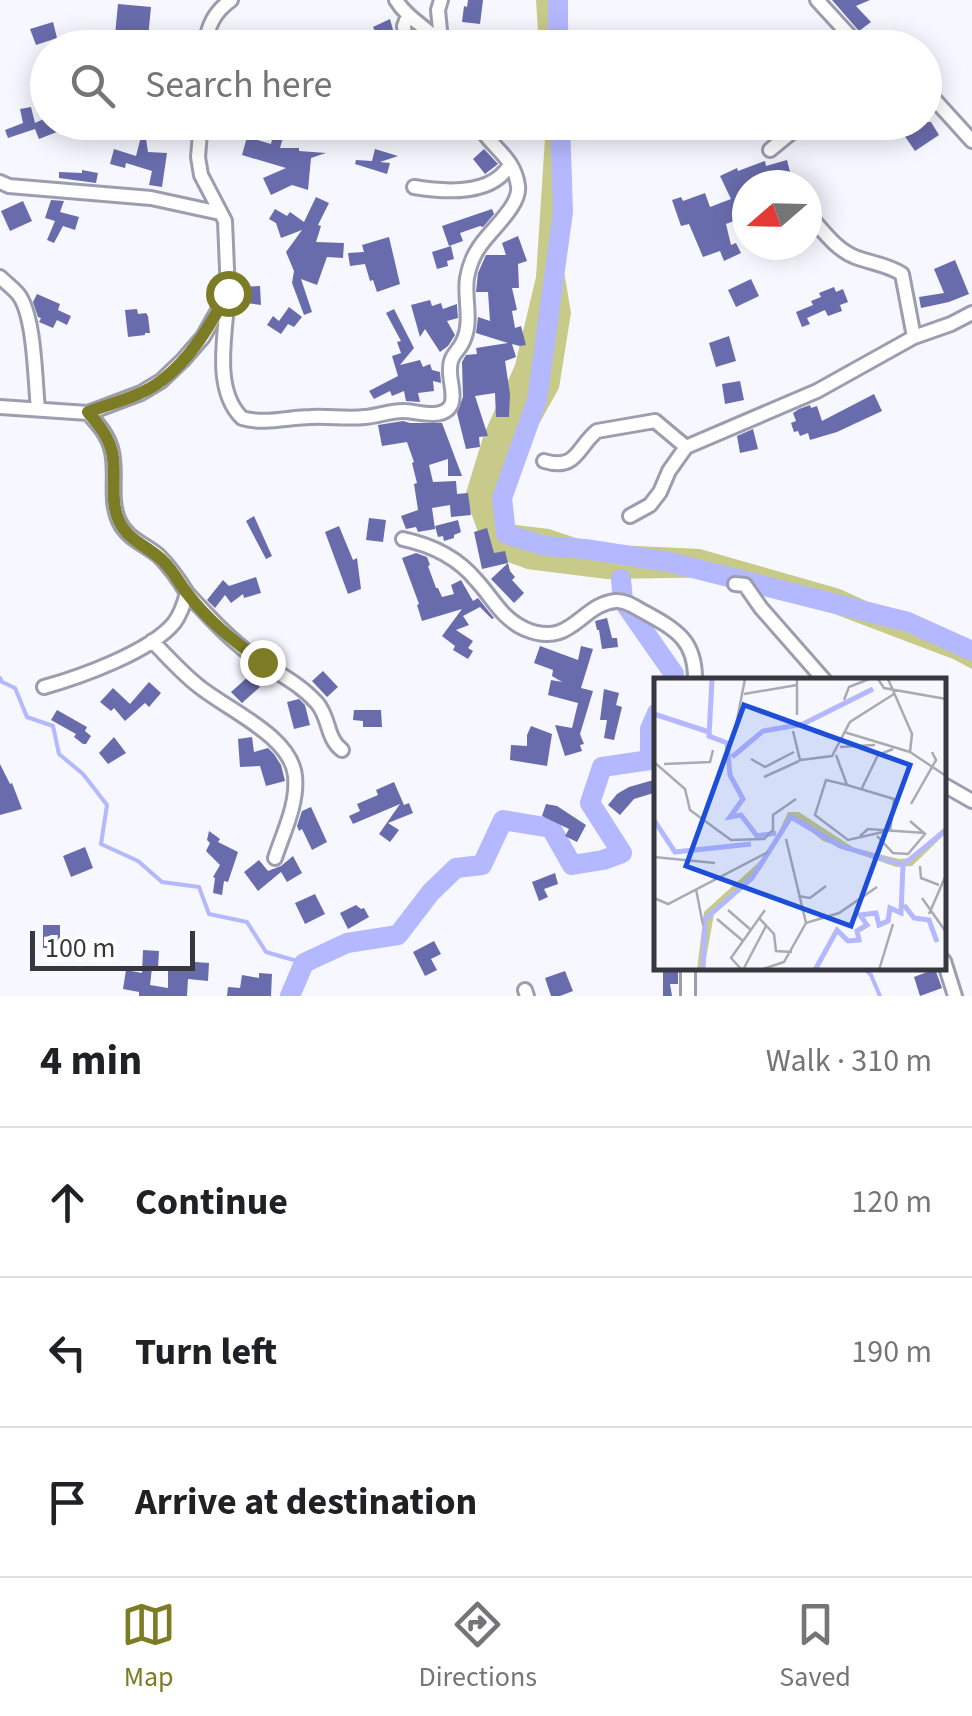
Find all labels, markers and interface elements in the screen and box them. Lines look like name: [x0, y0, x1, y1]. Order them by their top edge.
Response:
search box: [30, 30, 942, 140]
icon: search: [65, 58, 120, 113]
text: Search here: [145, 58, 332, 112]
north arrow: [732, 170, 822, 260]
route start: [206, 271, 252, 317]
route end: [240, 640, 286, 686]
inset map: [654, 678, 947, 971]
scale bar: [30, 926, 195, 970]
text: 100 m: [45, 928, 116, 968]
text: 4 min: [40, 1031, 142, 1091]
text: Walk · 310 m: [766, 1038, 932, 1084]
icon: ahead: [40, 1175, 95, 1230]
text: Continue: [135, 1175, 288, 1229]
text: 120 m: [851, 1179, 932, 1225]
icon: left: [40, 1325, 95, 1380]
text: Turn left: [135, 1325, 277, 1379]
text: 190 m: [851, 1329, 932, 1375]
icon: arrive: [40, 1475, 95, 1530]
text: Arrive at destination: [135, 1475, 477, 1529]
tab: Map: [121, 1597, 176, 1697]
tab: Directions: [419, 1597, 537, 1697]
tab: Saved: [779, 1597, 851, 1697]

